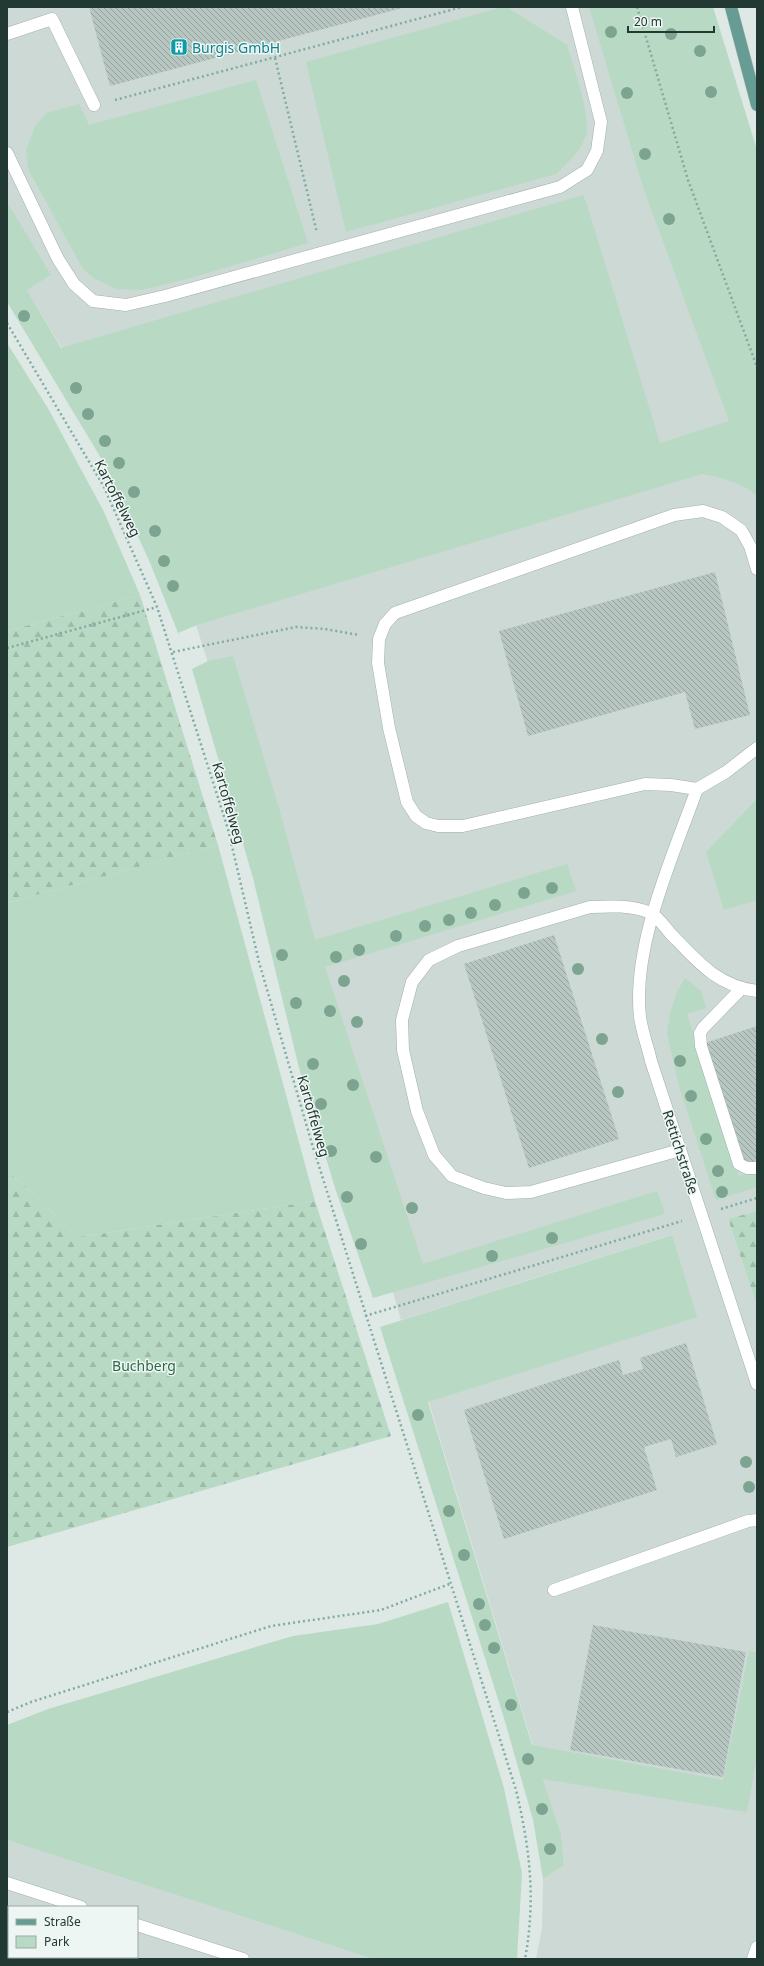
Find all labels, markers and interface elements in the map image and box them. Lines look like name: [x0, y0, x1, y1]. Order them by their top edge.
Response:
scale bar: [628, 8, 714, 34]
text: 20 m: [634, 13, 662, 30]
building icon: Burgis GmbH: [169, 37, 189, 57]
place label: Burgis GmbH: [192, 38, 280, 57]
street label: Kartoffelweg: [90, 456, 146, 540]
street label: Kartoffelweg: [208, 760, 250, 846]
street label: Kartoffelweg: [293, 1073, 335, 1159]
street label: Rettichstraße: [658, 1107, 704, 1197]
park label: Buchberg: [112, 1356, 176, 1375]
legend: [8, 1906, 138, 1958]
text: Straße: [44, 1913, 81, 1930]
text: Park: [44, 1933, 70, 1950]

